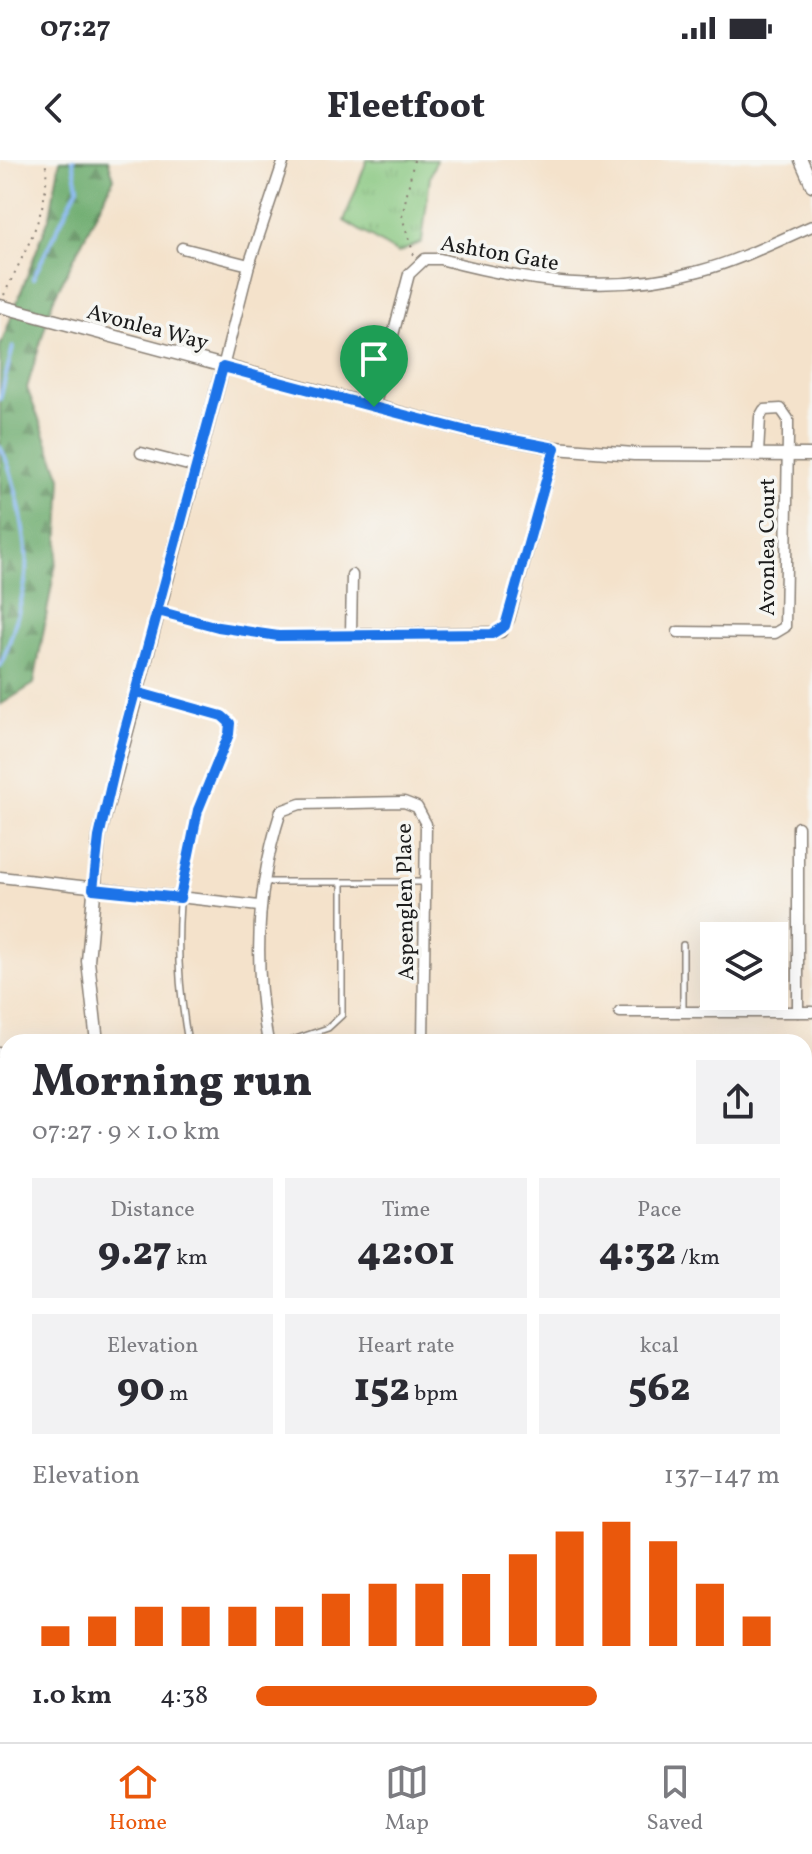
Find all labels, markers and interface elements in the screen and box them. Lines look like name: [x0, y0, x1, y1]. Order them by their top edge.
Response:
text: 07:27: [40, 7, 111, 49]
text: Fleetfoot: [327, 83, 485, 133]
icon: back: [32, 86, 76, 130]
icon: search: [736, 86, 780, 130]
street label: Ashton Gate: [438, 229, 561, 280]
street label: Avonlea Way: [83, 297, 212, 360]
pin: [340, 325, 408, 407]
icon: arrive: [352, 337, 396, 381]
street label: Avonlea Court: [753, 478, 784, 616]
street label: Aspenglen Place: [390, 823, 423, 981]
map controls: [700, 922, 788, 1010]
button: layers: [700, 922, 788, 1010]
text: Morning run: [32, 1053, 312, 1114]
button: share: [696, 1060, 780, 1144]
text: 07:27 · 9 × 1.0 km: [32, 1114, 220, 1150]
text: Distance: [111, 1195, 195, 1226]
text: Time: [382, 1195, 430, 1226]
text: Pace: [637, 1195, 681, 1226]
text: 9.27: [98, 1226, 172, 1282]
text: 42:01: [357, 1226, 455, 1282]
text: 4:32: [599, 1226, 676, 1282]
text: km: [172, 1243, 208, 1274]
text: /km: [676, 1243, 720, 1274]
text: Elevation: [107, 1331, 198, 1362]
text: Heart rate: [357, 1331, 455, 1362]
text: kcal: [640, 1331, 679, 1362]
text: 90: [117, 1362, 165, 1418]
text: 152: [354, 1362, 410, 1418]
text: 562: [628, 1362, 691, 1418]
text: m: [165, 1379, 188, 1410]
text: bpm: [410, 1379, 458, 1410]
text: Elevation: [32, 1458, 140, 1494]
text: 137–147 m: [664, 1458, 780, 1494]
text: 1.0 km: [32, 1678, 112, 1714]
text: 4:38: [160, 1678, 208, 1714]
tab: Home: [109, 1760, 167, 1839]
tab: Map: [385, 1760, 429, 1839]
tab: Saved: [646, 1760, 703, 1839]

